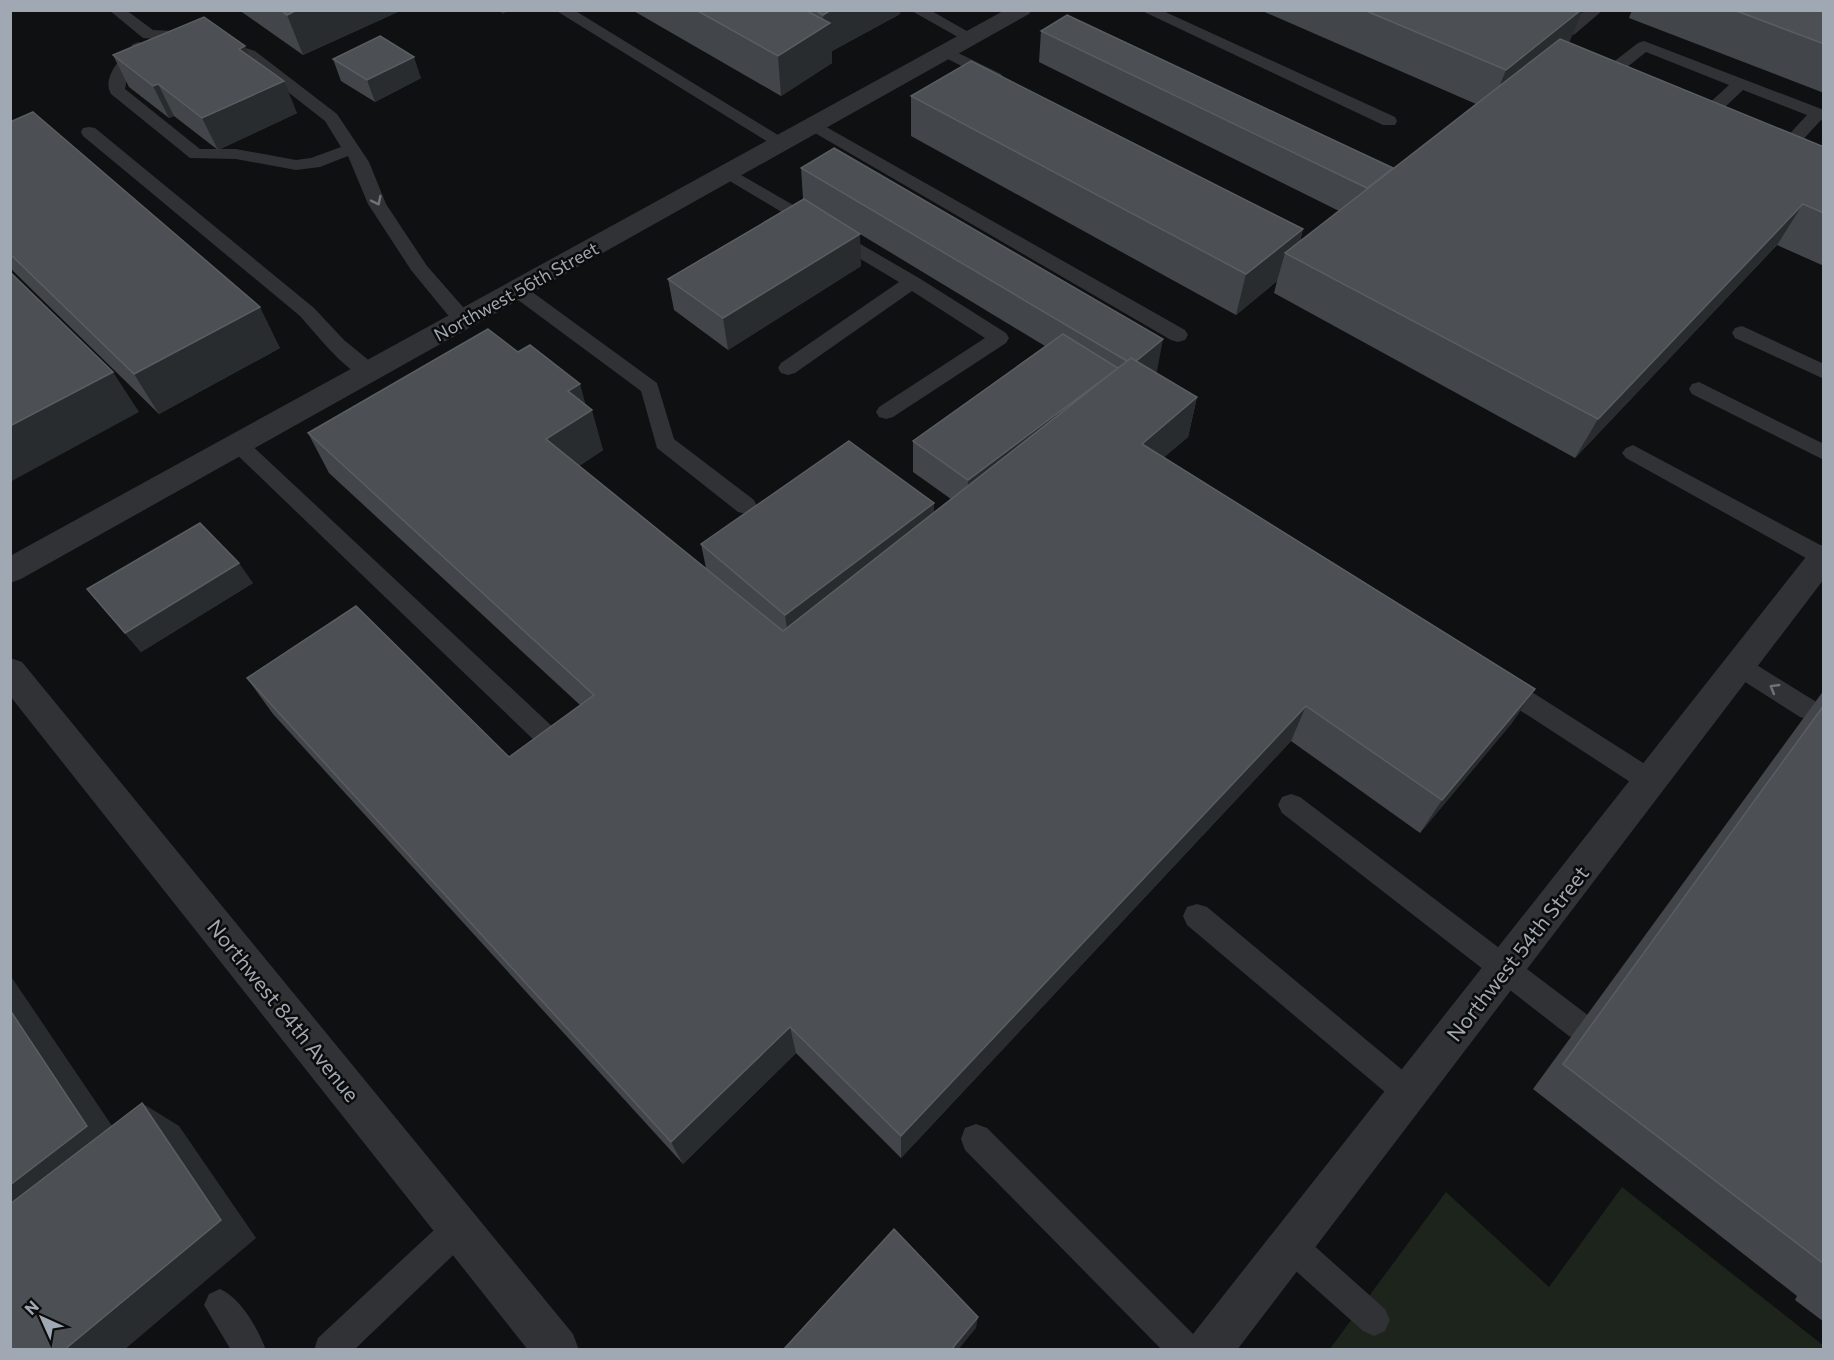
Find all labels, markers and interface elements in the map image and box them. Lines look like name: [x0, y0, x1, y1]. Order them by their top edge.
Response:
one-way arrow: [369, 195, 381, 206]
street label: Northwest 56th Street: [430, 237, 602, 345]
one-way arrow: [1770, 684, 1780, 696]
street label: Northwest 54th Street: [1441, 860, 1593, 1046]
street label: Northwest 84th Avenue: [203, 914, 365, 1106]
north arrow: [12, 1288, 72, 1348]
text: N: [20, 1296, 42, 1318]

